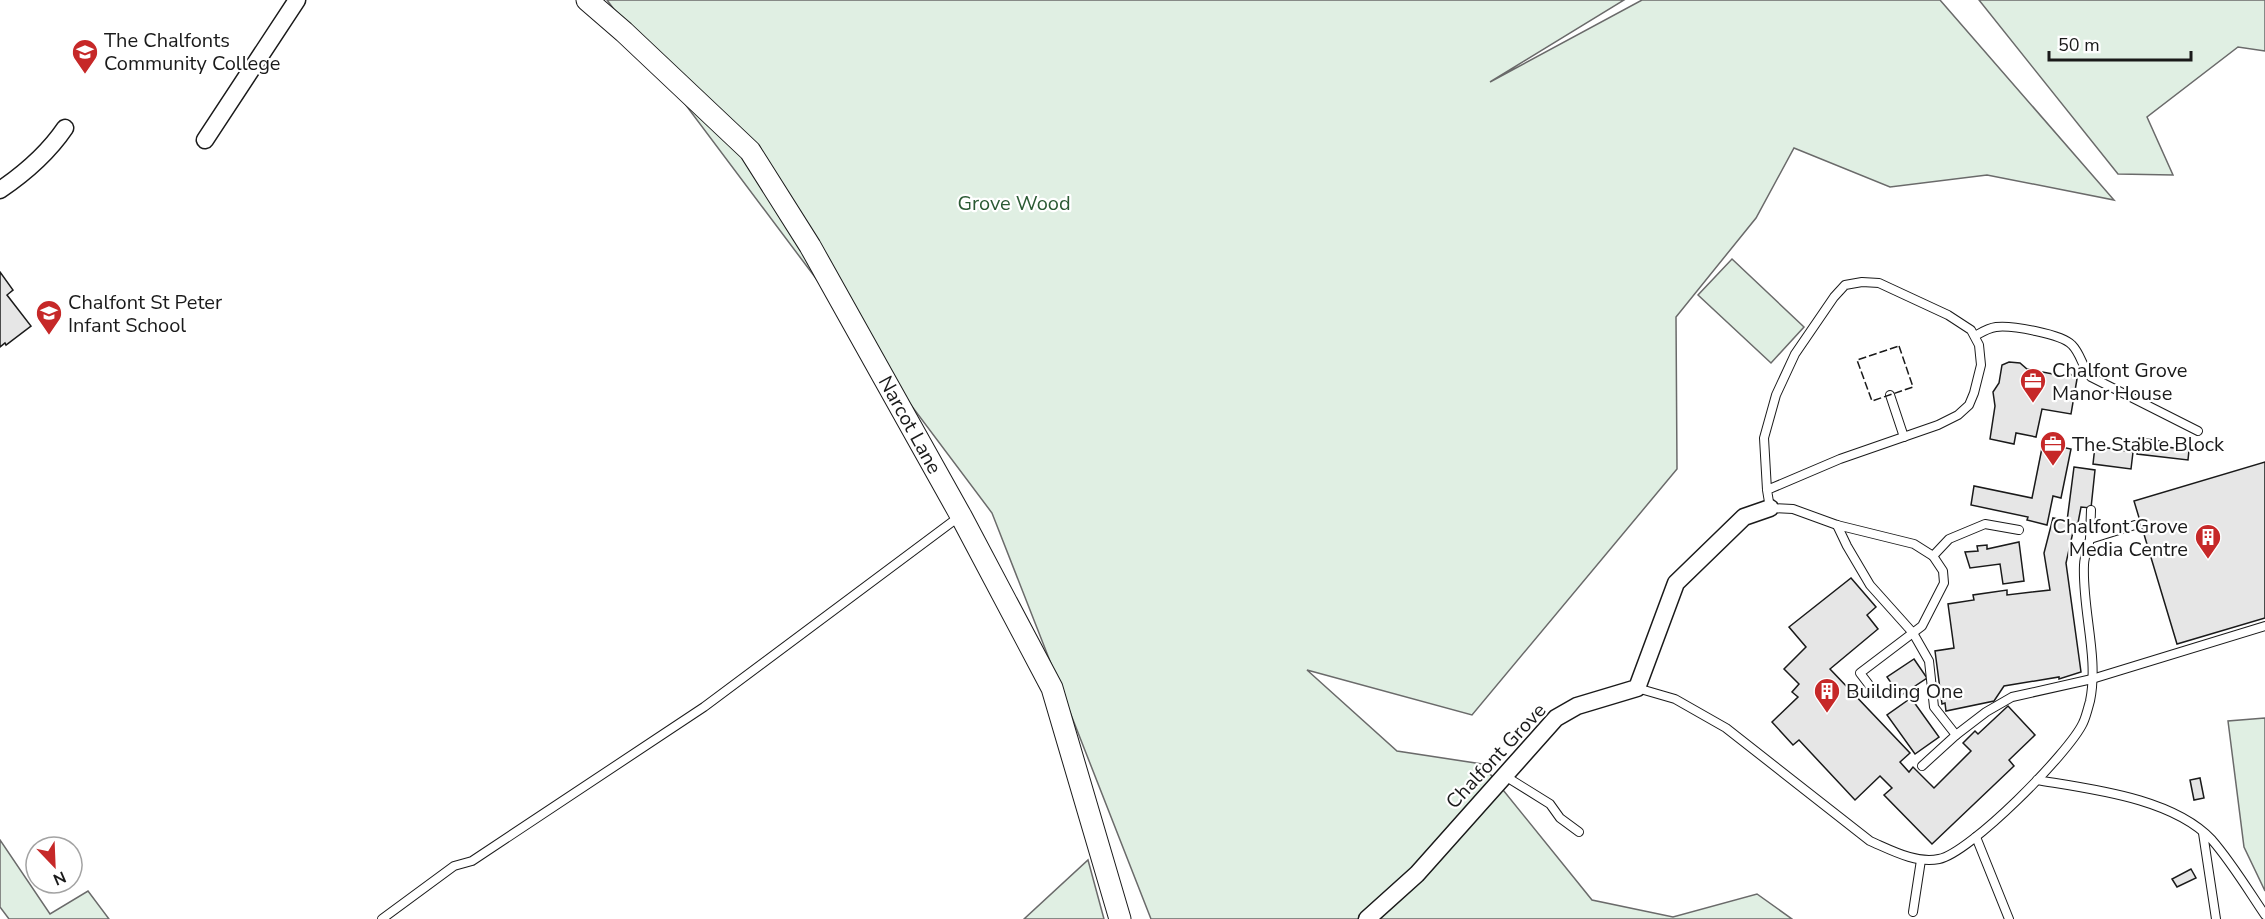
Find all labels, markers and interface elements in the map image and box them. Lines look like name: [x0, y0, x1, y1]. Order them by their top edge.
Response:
scale bar: [2049, 24, 2192, 62]
place label: The Chalfonts Community College: [104, 27, 281, 77]
text: 50 m: [2058, 33, 2100, 57]
school or university icon: The Chalfonts Community College: [70, 37, 100, 75]
park label: Grove Wood: [957, 190, 1071, 217]
place label: Chalfont St Peter Infant School: [68, 289, 222, 339]
school or university icon: Chalfont St Peter Infant School: [34, 298, 64, 336]
place label: Chalfont Grove Manor House: [2052, 357, 2188, 407]
office icon: Chalfont Grove Manor House: [2018, 366, 2048, 404]
street label: Narcot Lane: [872, 371, 948, 479]
office icon: The Stable Block: [2038, 429, 2068, 467]
place label: The Stable Block: [2072, 431, 2225, 458]
place label: Chalfont Grove Media Centre: [2052, 513, 2188, 563]
building icon: Chalfont Grove Media Centre: [2193, 522, 2223, 560]
building icon: Building One: [1812, 676, 1842, 714]
place label: Building One: [1846, 678, 1963, 705]
street label: Chalfont Grove: [1440, 697, 1552, 815]
north arrow: [24, 835, 84, 895]
text: N: [50, 865, 69, 890]

